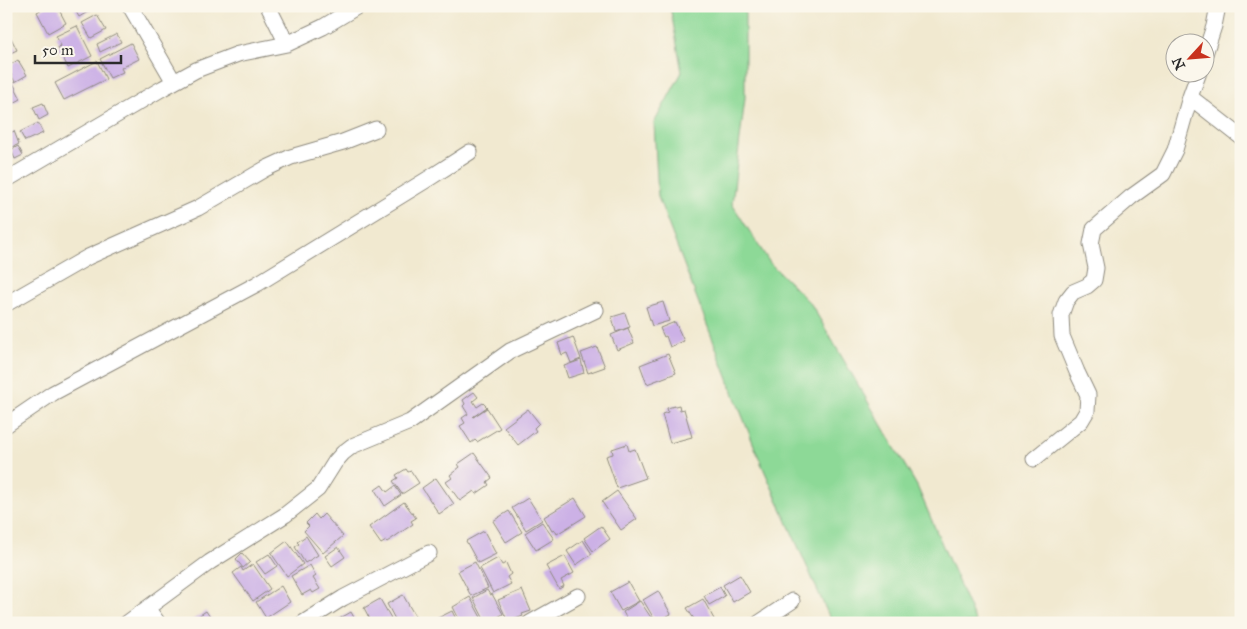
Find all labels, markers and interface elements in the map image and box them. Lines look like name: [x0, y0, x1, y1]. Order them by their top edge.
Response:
scale bar: [35, 32, 121, 64]
north arrow: [1164, 32, 1214, 82]
text: 50 m: [42, 41, 74, 59]
text: N: [1168, 54, 1189, 73]

